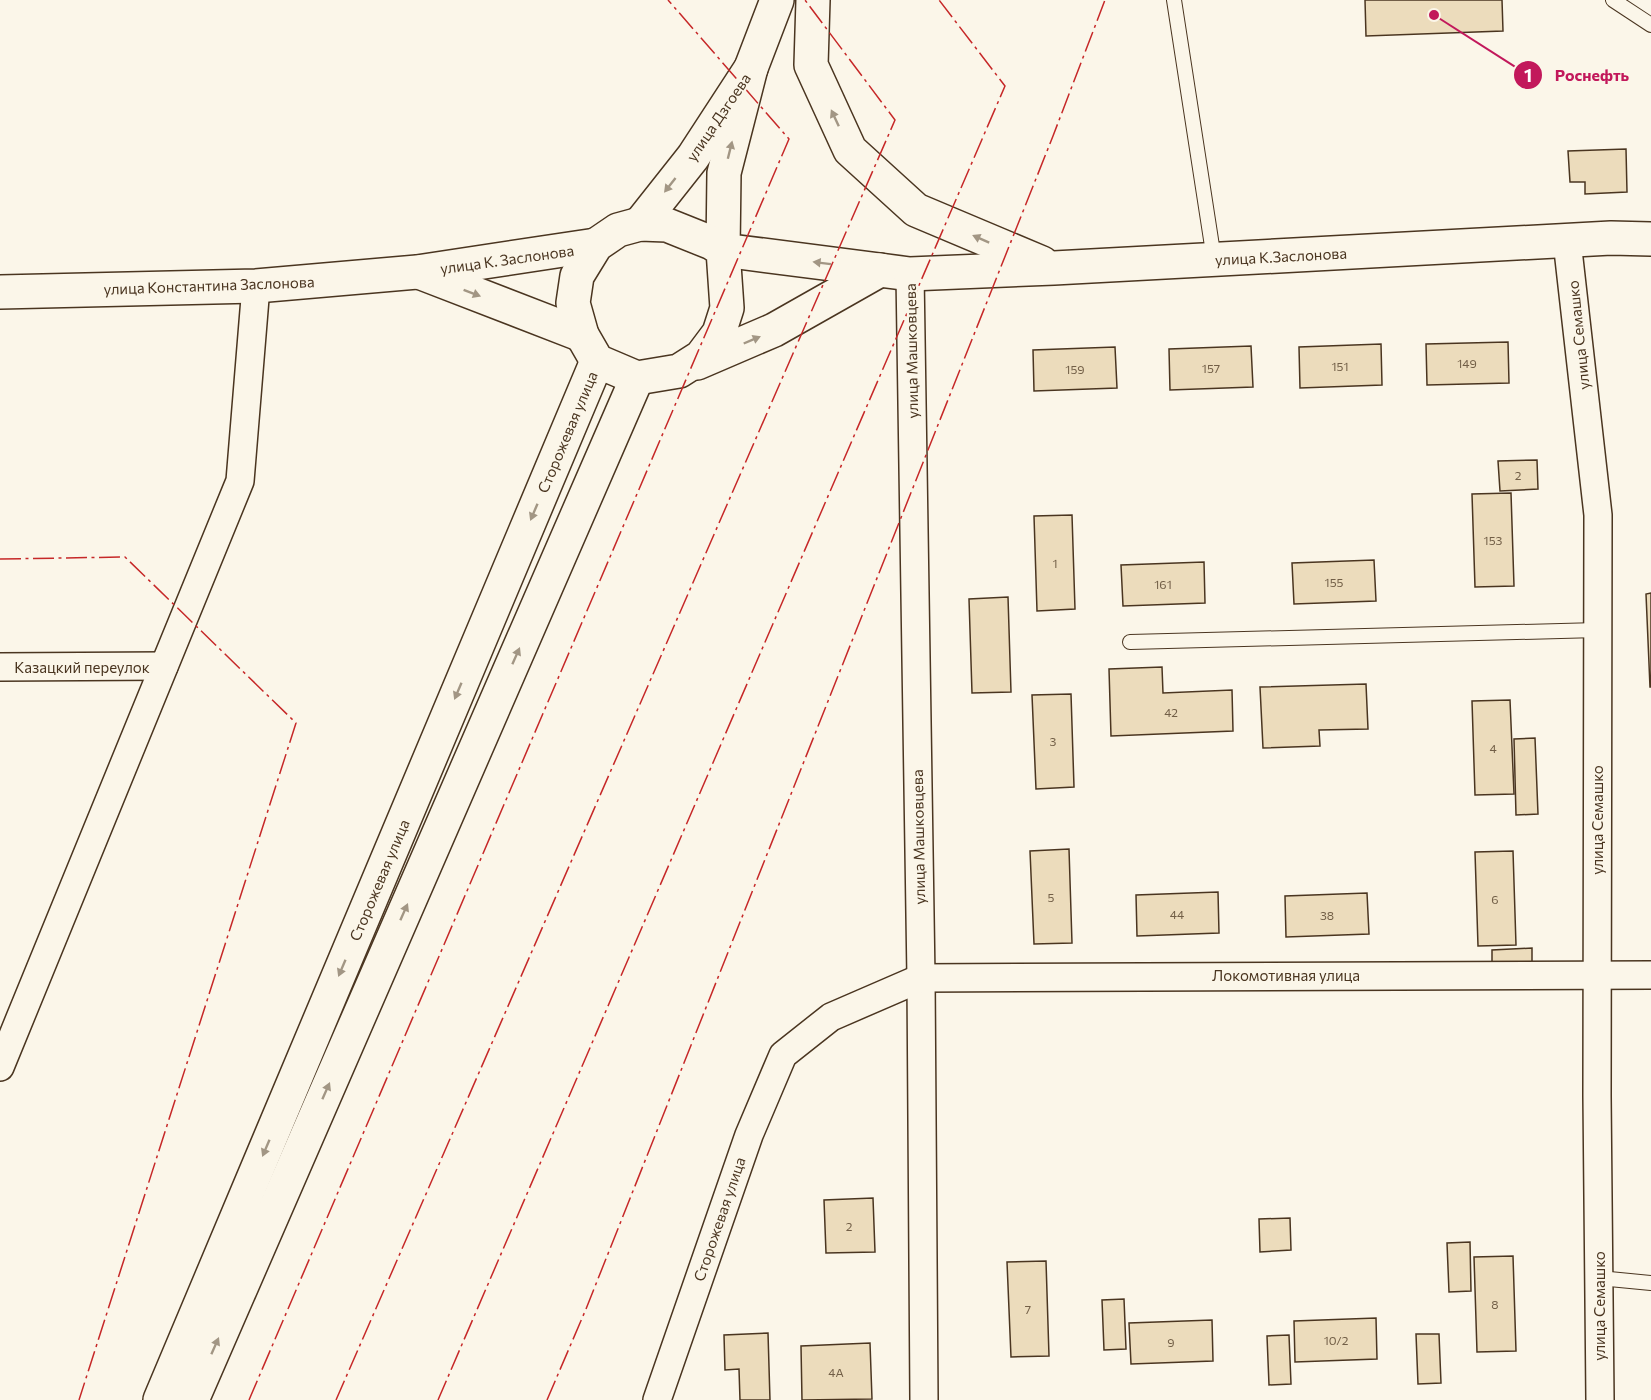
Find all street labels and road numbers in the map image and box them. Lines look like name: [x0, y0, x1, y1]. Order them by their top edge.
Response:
street label: улица Дзгоева: [682, 70, 754, 164]
street label: улица К. Заслонова: [439, 241, 575, 277]
street label: улица К.Заслонова: [1215, 244, 1347, 268]
street label: улица Константина Заслонова: [103, 272, 315, 298]
street label: улица Семашко: [1563, 280, 1593, 390]
street label: улица Машковцева: [901, 283, 921, 419]
street label: Сторожевая улица: [533, 368, 601, 496]
street label: Казацкий переулок: [14, 658, 150, 676]
street label: улица Семашко: [1588, 765, 1606, 875]
street label: улица Машковцева: [908, 769, 928, 905]
street label: Сторожевая улица: [345, 816, 413, 944]
street label: Локомотивная улица: [1212, 966, 1360, 984]
street label: Сторожевая улица: [689, 1154, 749, 1284]
street label: улица Семашко: [1590, 1251, 1608, 1361]

